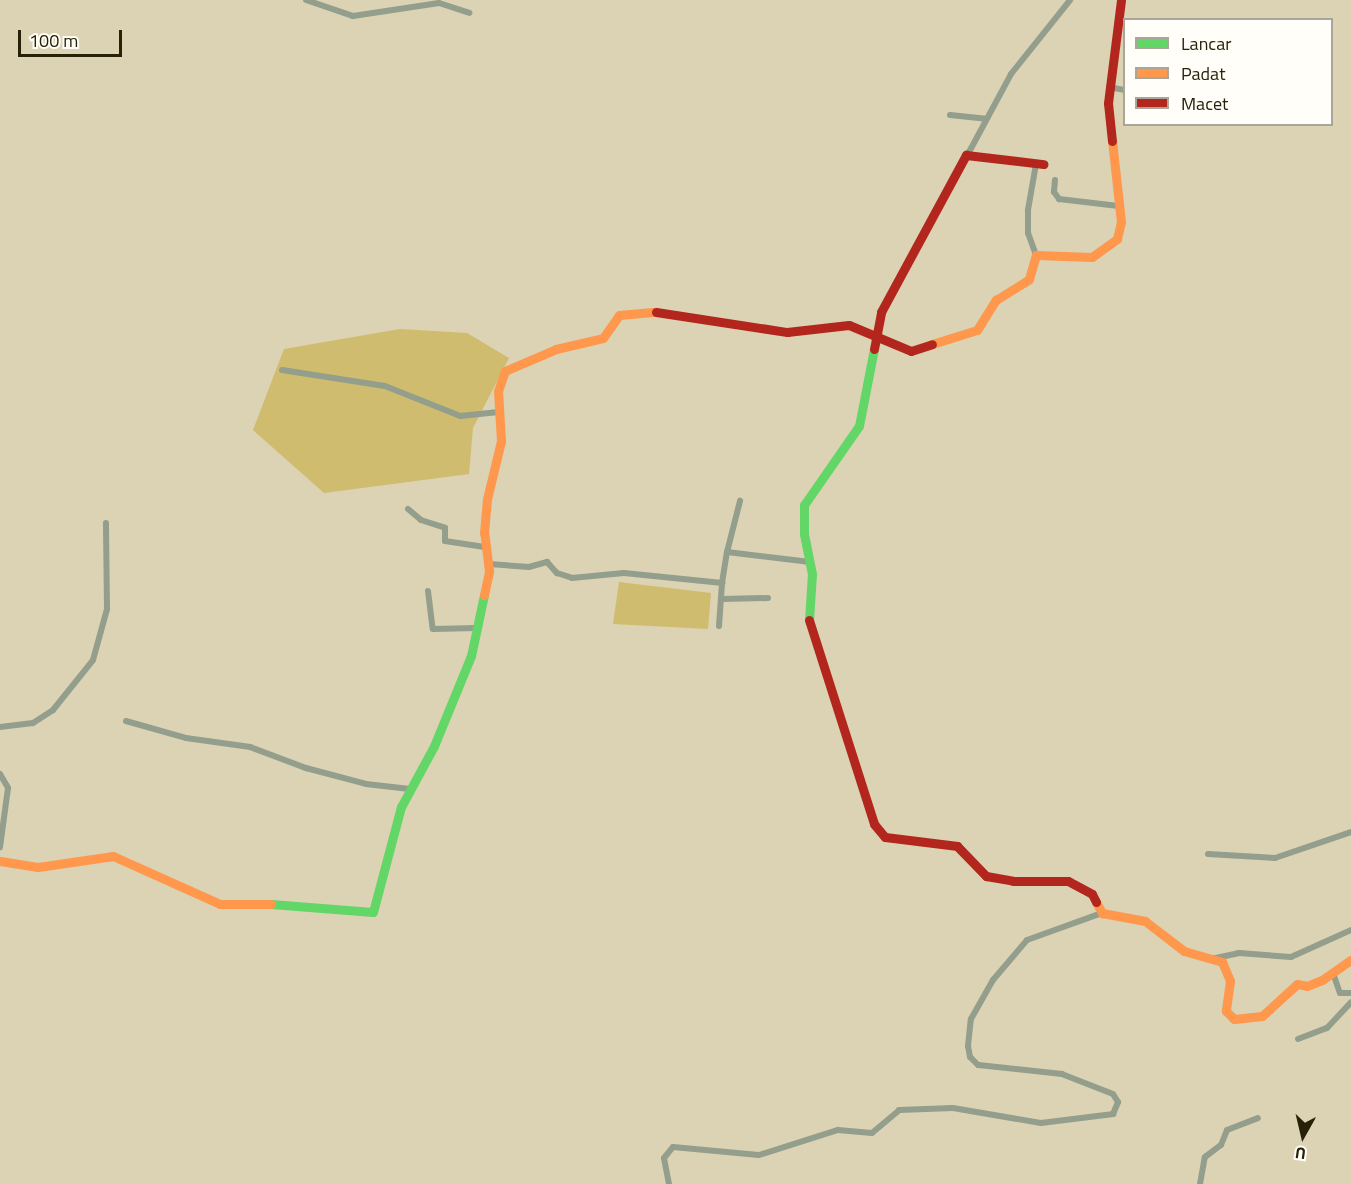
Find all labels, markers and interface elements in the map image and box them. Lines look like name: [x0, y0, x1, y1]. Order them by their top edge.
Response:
scale bar: [21, 18, 124, 56]
legend: [1123, 18, 1333, 126]
text: 100 m: [29, 27, 78, 54]
text: Lancar: [1181, 30, 1231, 57]
text: Padat: [1181, 60, 1225, 87]
text: Macet: [1181, 90, 1228, 117]
north arrow: [1273, 1106, 1333, 1166]
text: U: [1294, 1141, 1307, 1166]

